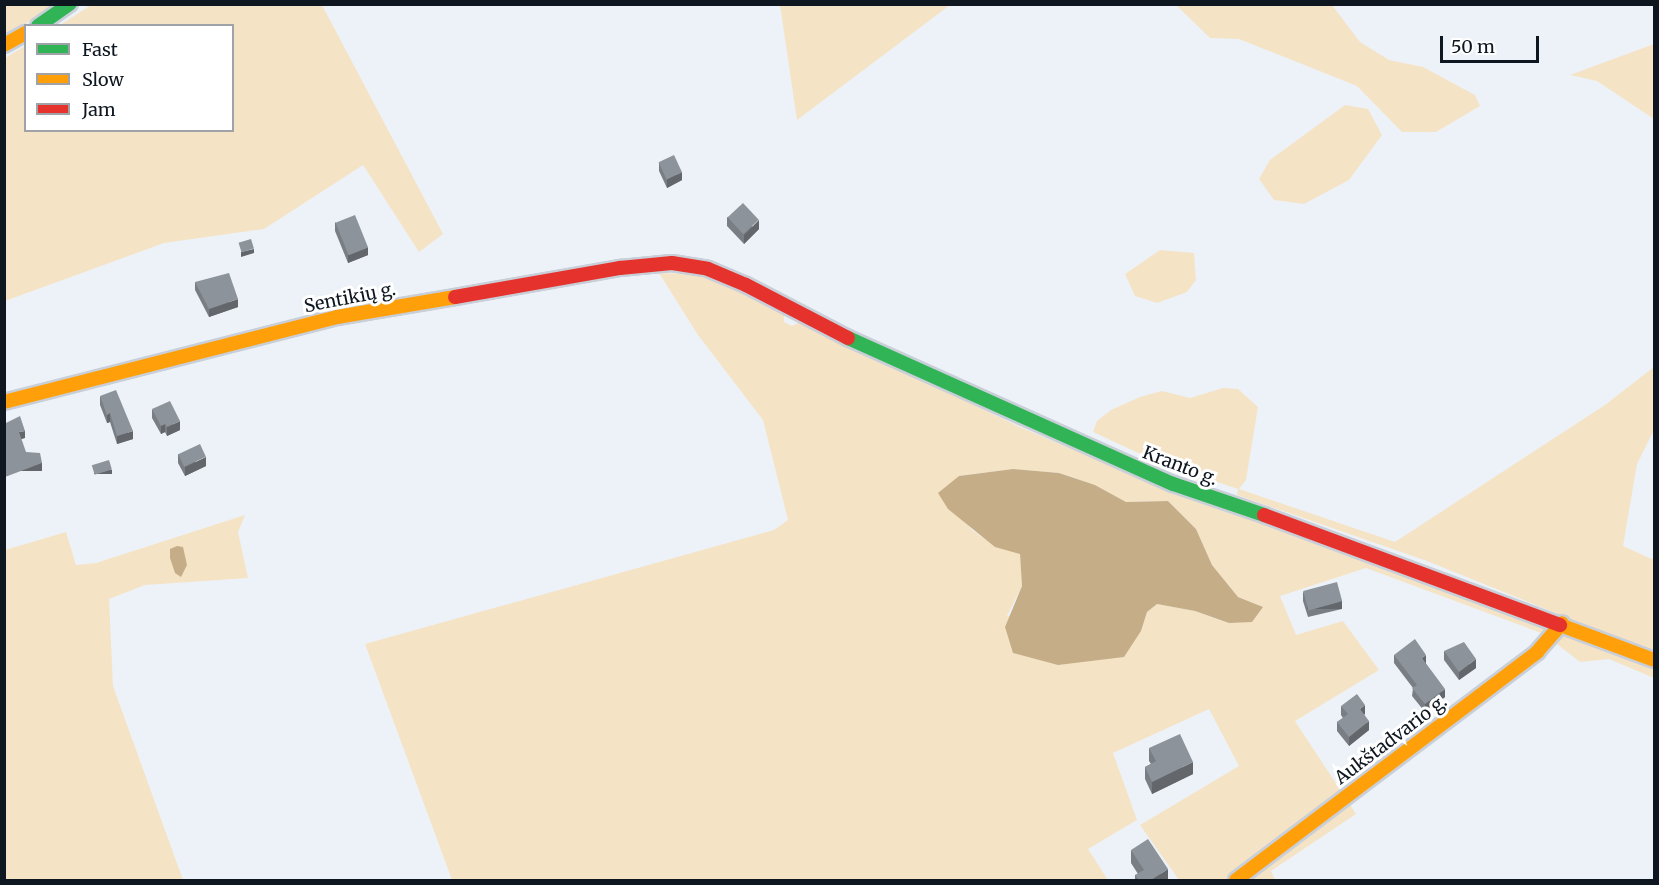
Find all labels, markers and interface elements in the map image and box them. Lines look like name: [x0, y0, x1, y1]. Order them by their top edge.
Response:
legend: [24, 24, 234, 132]
scale bar: [1443, 24, 1542, 62]
text: 50 m: [1451, 35, 1495, 58]
text: Fast: [82, 38, 118, 61]
text: Slow: [82, 68, 124, 91]
text: Jam: [82, 98, 116, 121]
street label: Sentikių g.: [302, 279, 398, 317]
street label: Kranto g.: [1139, 442, 1221, 490]
street label: Aukštadvario g.: [1331, 691, 1451, 789]

